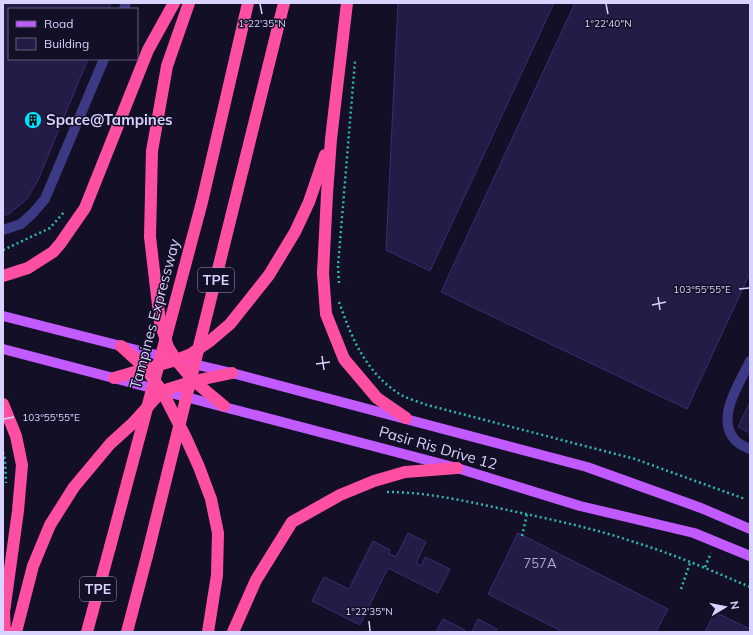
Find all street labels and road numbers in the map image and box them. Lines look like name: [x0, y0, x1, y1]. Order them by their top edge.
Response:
street label: Tampines Expressway: [125, 237, 184, 391]
road number: TPE: [198, 268, 234, 292]
street label: Pasir Ris Drive 12: [377, 422, 500, 473]
road number: TPE: [80, 577, 116, 601]

